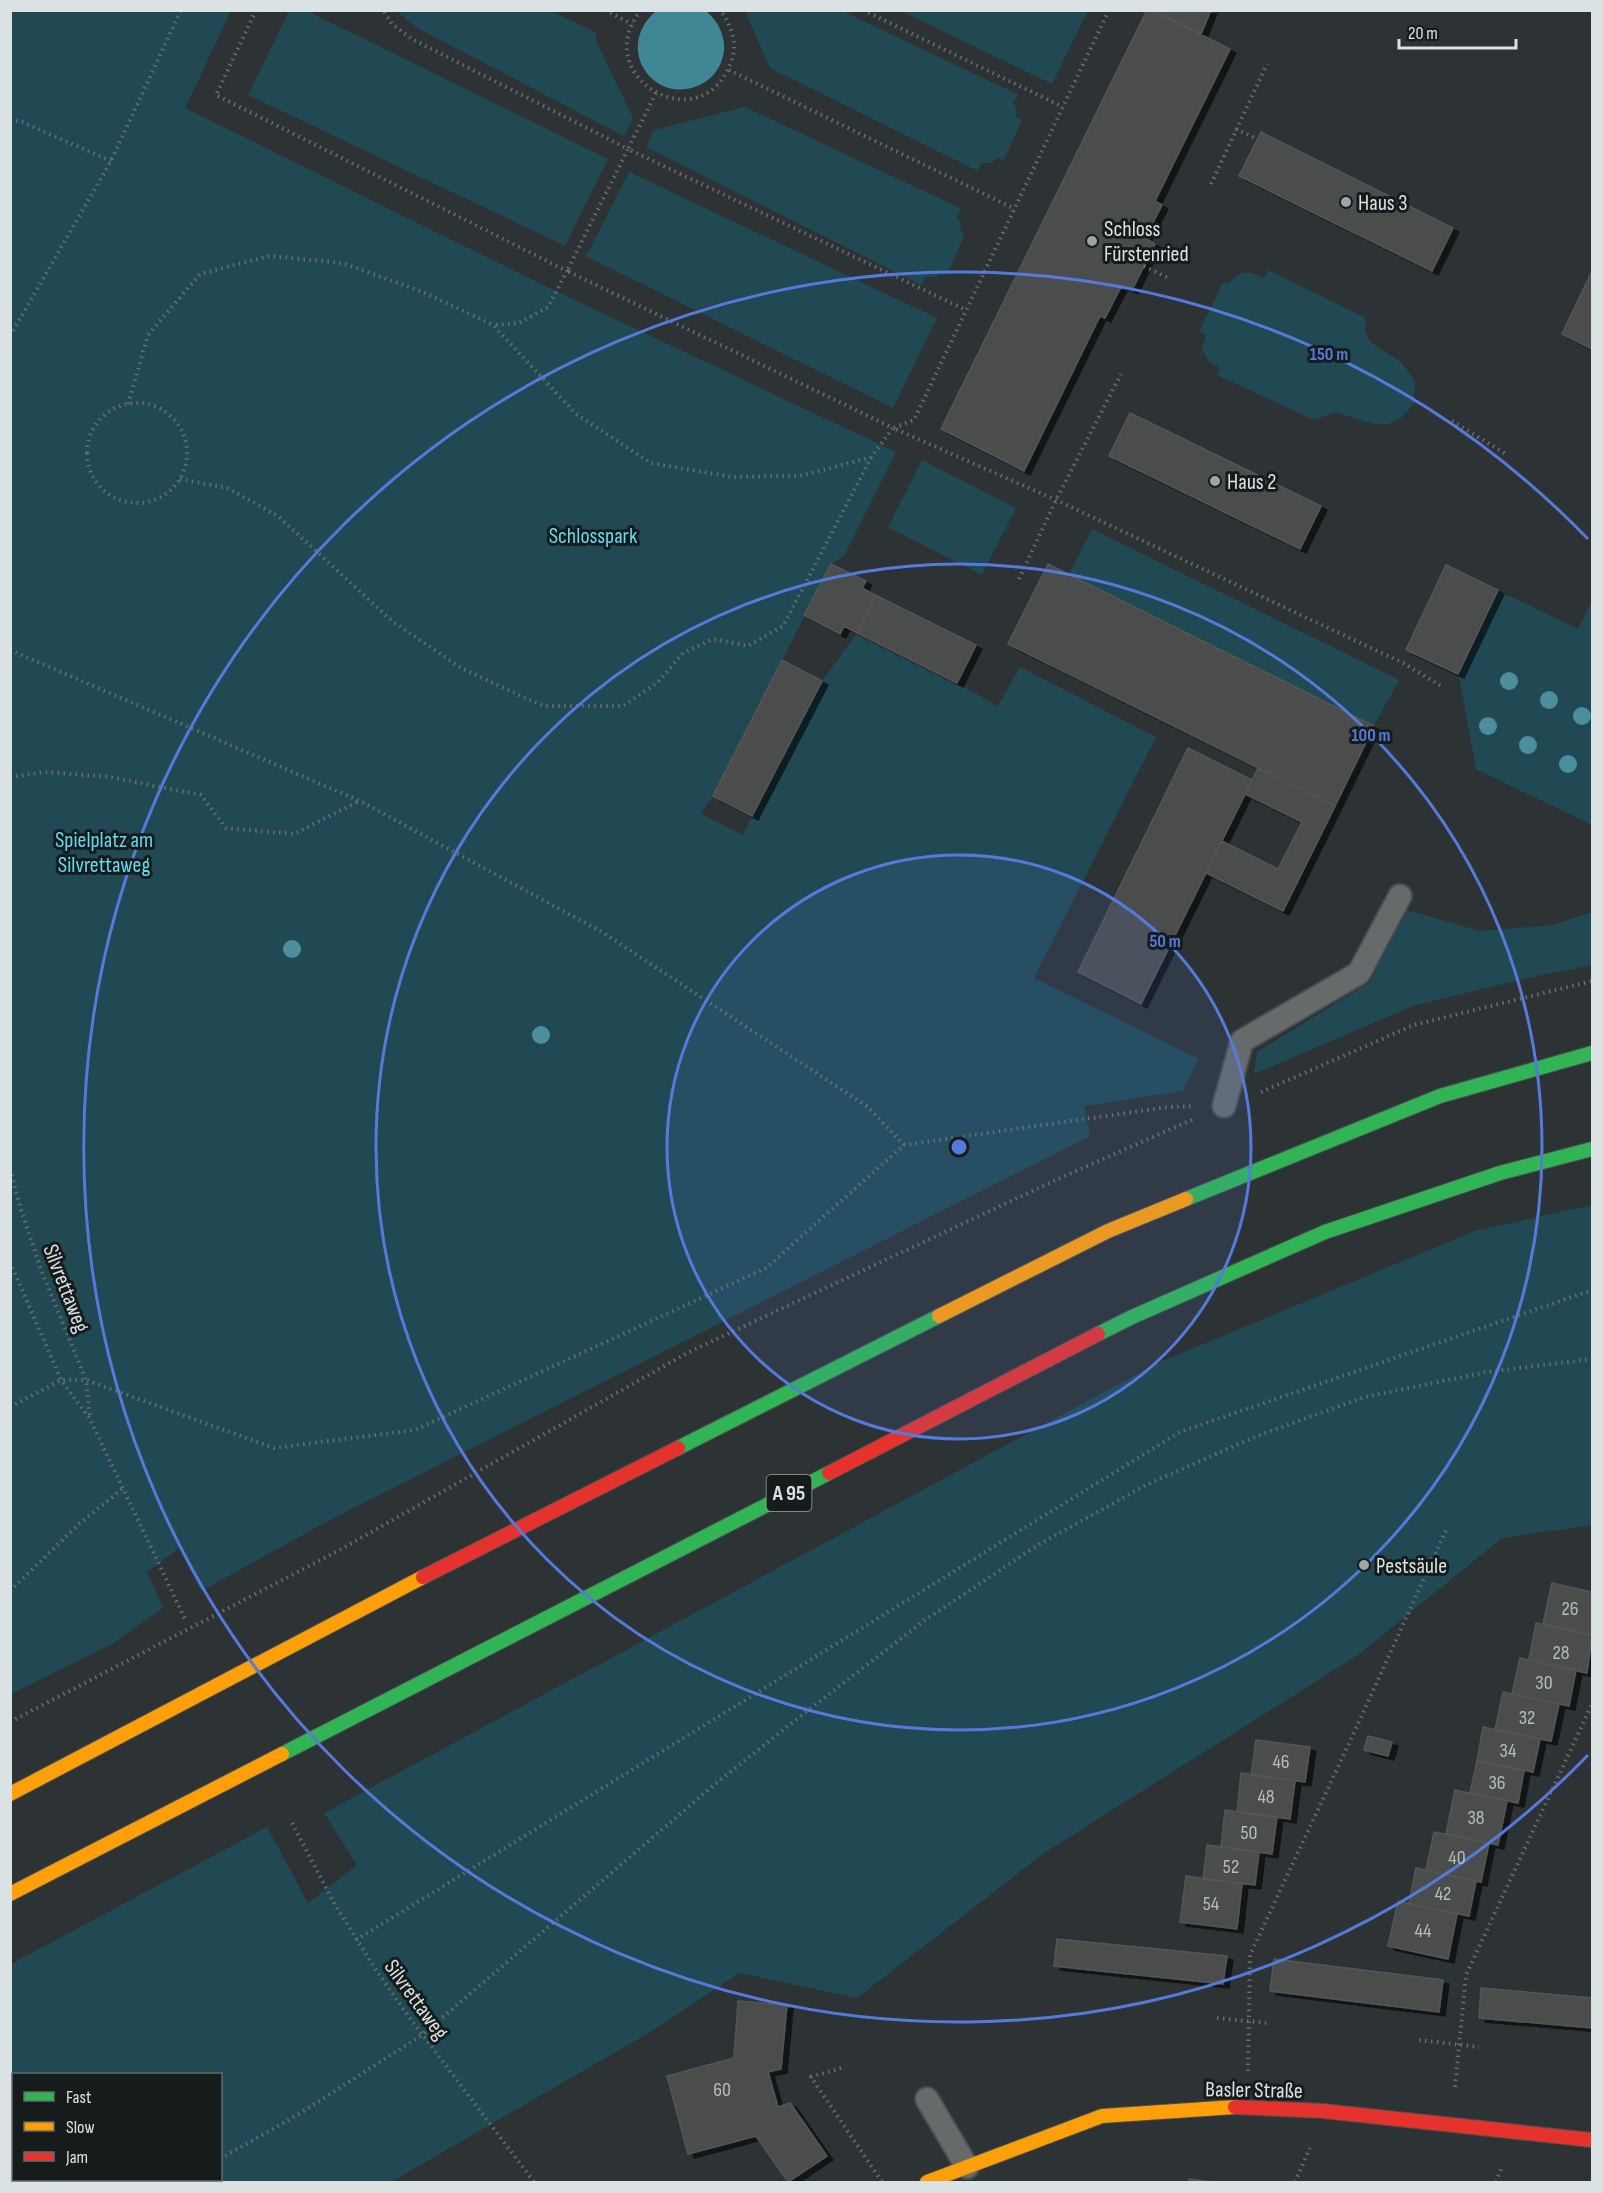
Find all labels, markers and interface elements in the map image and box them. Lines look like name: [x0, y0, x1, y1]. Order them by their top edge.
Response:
scale bar: [1399, 12, 1516, 50]
text: 20 m: [1408, 23, 1438, 44]
place label: Haus 3: [1358, 190, 1407, 217]
marker: Haus 3: [1339, 195, 1353, 209]
place label: Schloss Fürstenried: [1104, 216, 1189, 268]
marker: Schloss Fürstenried: [1085, 234, 1099, 248]
text: 150 m: [1310, 344, 1348, 365]
place label: Haus 2: [1227, 469, 1276, 496]
marker: Haus 2: [1208, 474, 1222, 488]
park label: Schlosspark: [549, 523, 638, 550]
text: 100 m: [1352, 725, 1391, 746]
park label: Spielplatz am Silvrettaweg: [55, 827, 153, 879]
text: 50 m: [1149, 931, 1181, 952]
centre of rings: [949, 1137, 969, 1157]
street label: Silvrettaweg: [36, 1241, 95, 1337]
road number: A 95: [766, 1475, 812, 1511]
place label: Pestsäule: [1376, 1553, 1447, 1580]
marker: Pestsäule: [1357, 1558, 1371, 1572]
house number: 26: [1562, 1597, 1579, 1621]
house number: 28: [1553, 1641, 1570, 1665]
house number: 30: [1535, 1671, 1553, 1695]
house number: 32: [1519, 1706, 1535, 1730]
house number: 34: [1500, 1739, 1516, 1763]
house number: 46: [1272, 1750, 1290, 1774]
house number: 36: [1488, 1771, 1506, 1795]
house number: 48: [1257, 1785, 1275, 1809]
house number: 38: [1467, 1806, 1485, 1830]
house number: 50: [1241, 1821, 1257, 1845]
house number: 40: [1448, 1846, 1466, 1870]
house number: 52: [1223, 1855, 1239, 1879]
house number: 42: [1435, 1882, 1451, 1906]
house number: 54: [1203, 1892, 1219, 1916]
house number: 44: [1415, 1919, 1431, 1943]
street label: Silvrettaweg: [378, 1955, 454, 2045]
legend: [12, 2073, 222, 2181]
street label: Basler Straße: [1205, 2076, 1303, 2105]
house number: 60: [713, 2078, 731, 2102]
text: Fast: [66, 2087, 92, 2108]
text: Slow: [66, 2117, 95, 2138]
text: Jam: [65, 2147, 88, 2168]

